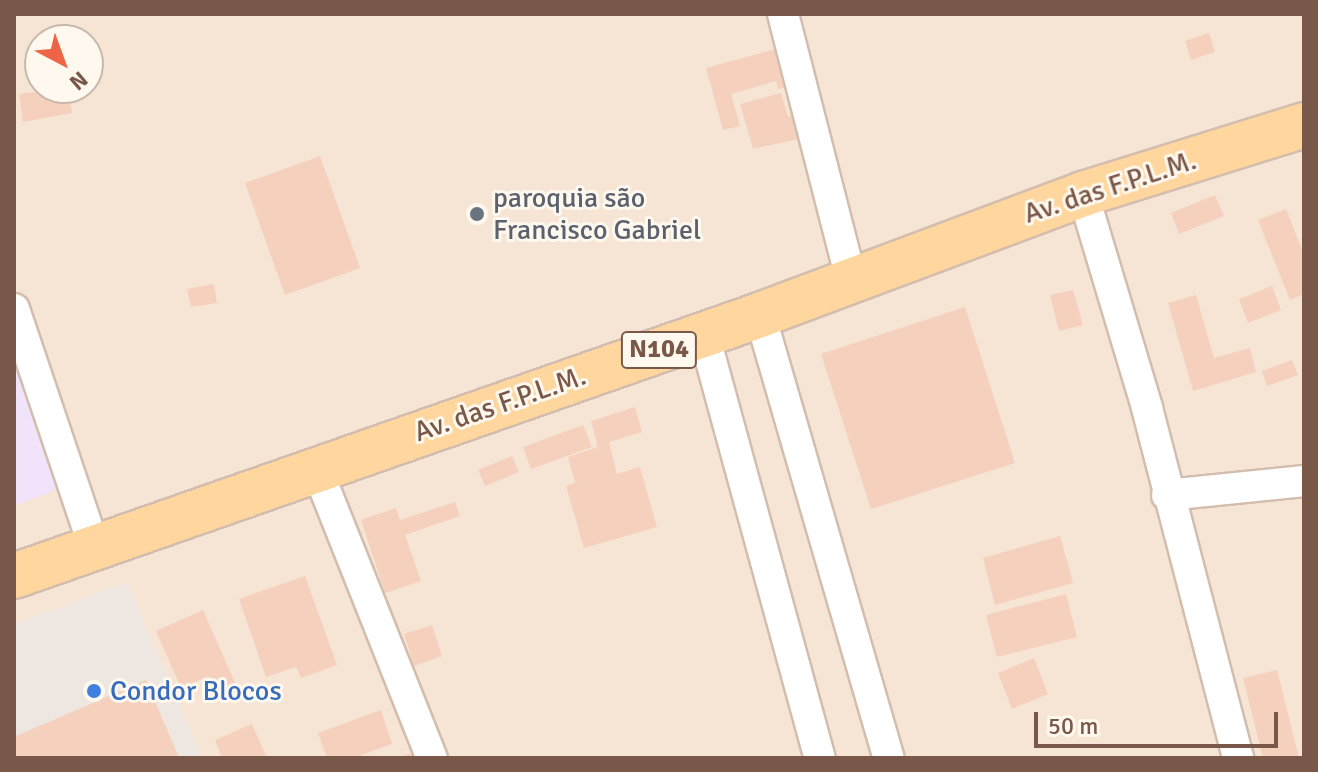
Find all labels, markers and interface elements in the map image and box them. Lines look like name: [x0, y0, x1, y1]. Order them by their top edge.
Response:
north arrow: [24, 24, 104, 104]
text: N: [64, 66, 93, 96]
street label: Av. das F.P.L.M.: [1020, 143, 1200, 231]
place label: paroquia são Francisco Gabriel: [493, 181, 701, 247]
marker: paroquia são Francisco Gabriel: [468, 205, 486, 223]
road number: N104: [619, 328, 699, 372]
street label: Av. das F.P.L.M.: [410, 359, 590, 449]
place label: Condor Blocos: [110, 674, 282, 708]
marker: Condor Blocos: [85, 682, 103, 700]
scale bar: [1038, 696, 1282, 746]
text: 50 m: [1048, 711, 1098, 741]

